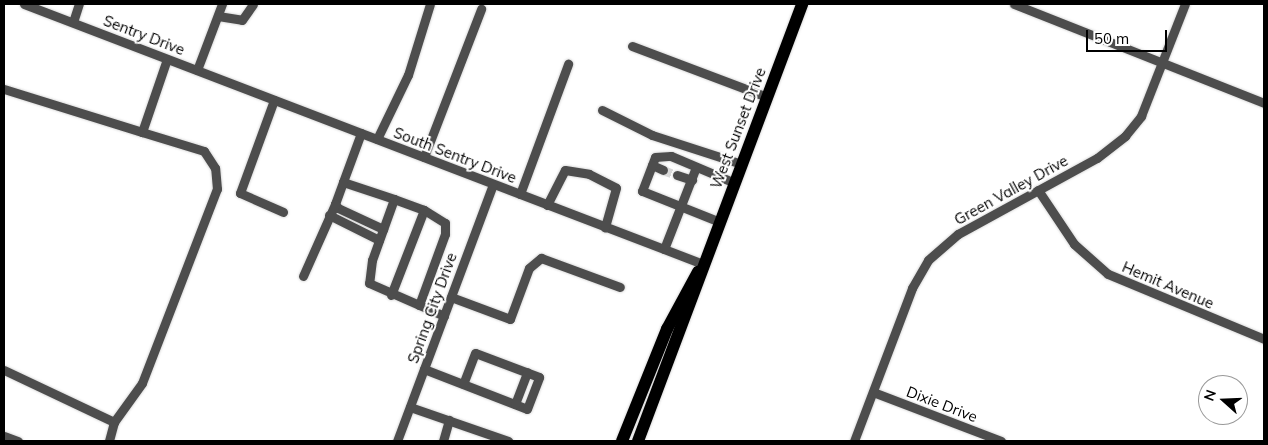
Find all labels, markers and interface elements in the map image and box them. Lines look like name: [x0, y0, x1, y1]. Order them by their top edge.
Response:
street label: Sentry Drive: [101, 11, 187, 59]
scale bar: [1088, 20, 1169, 52]
text: 50 m: [1094, 29, 1129, 48]
street label: West Sunset Drive: [707, 65, 769, 191]
street label: South Sentry Drive: [391, 123, 519, 187]
street label: Green Valley Drive: [951, 151, 1071, 229]
street label: Spring City Drive: [404, 250, 460, 366]
street label: Hemit Avenue: [1119, 258, 1217, 312]
north arrow: [1198, 375, 1248, 425]
street label: Dixie Drive: [904, 382, 980, 426]
text: N: [1200, 387, 1220, 403]

